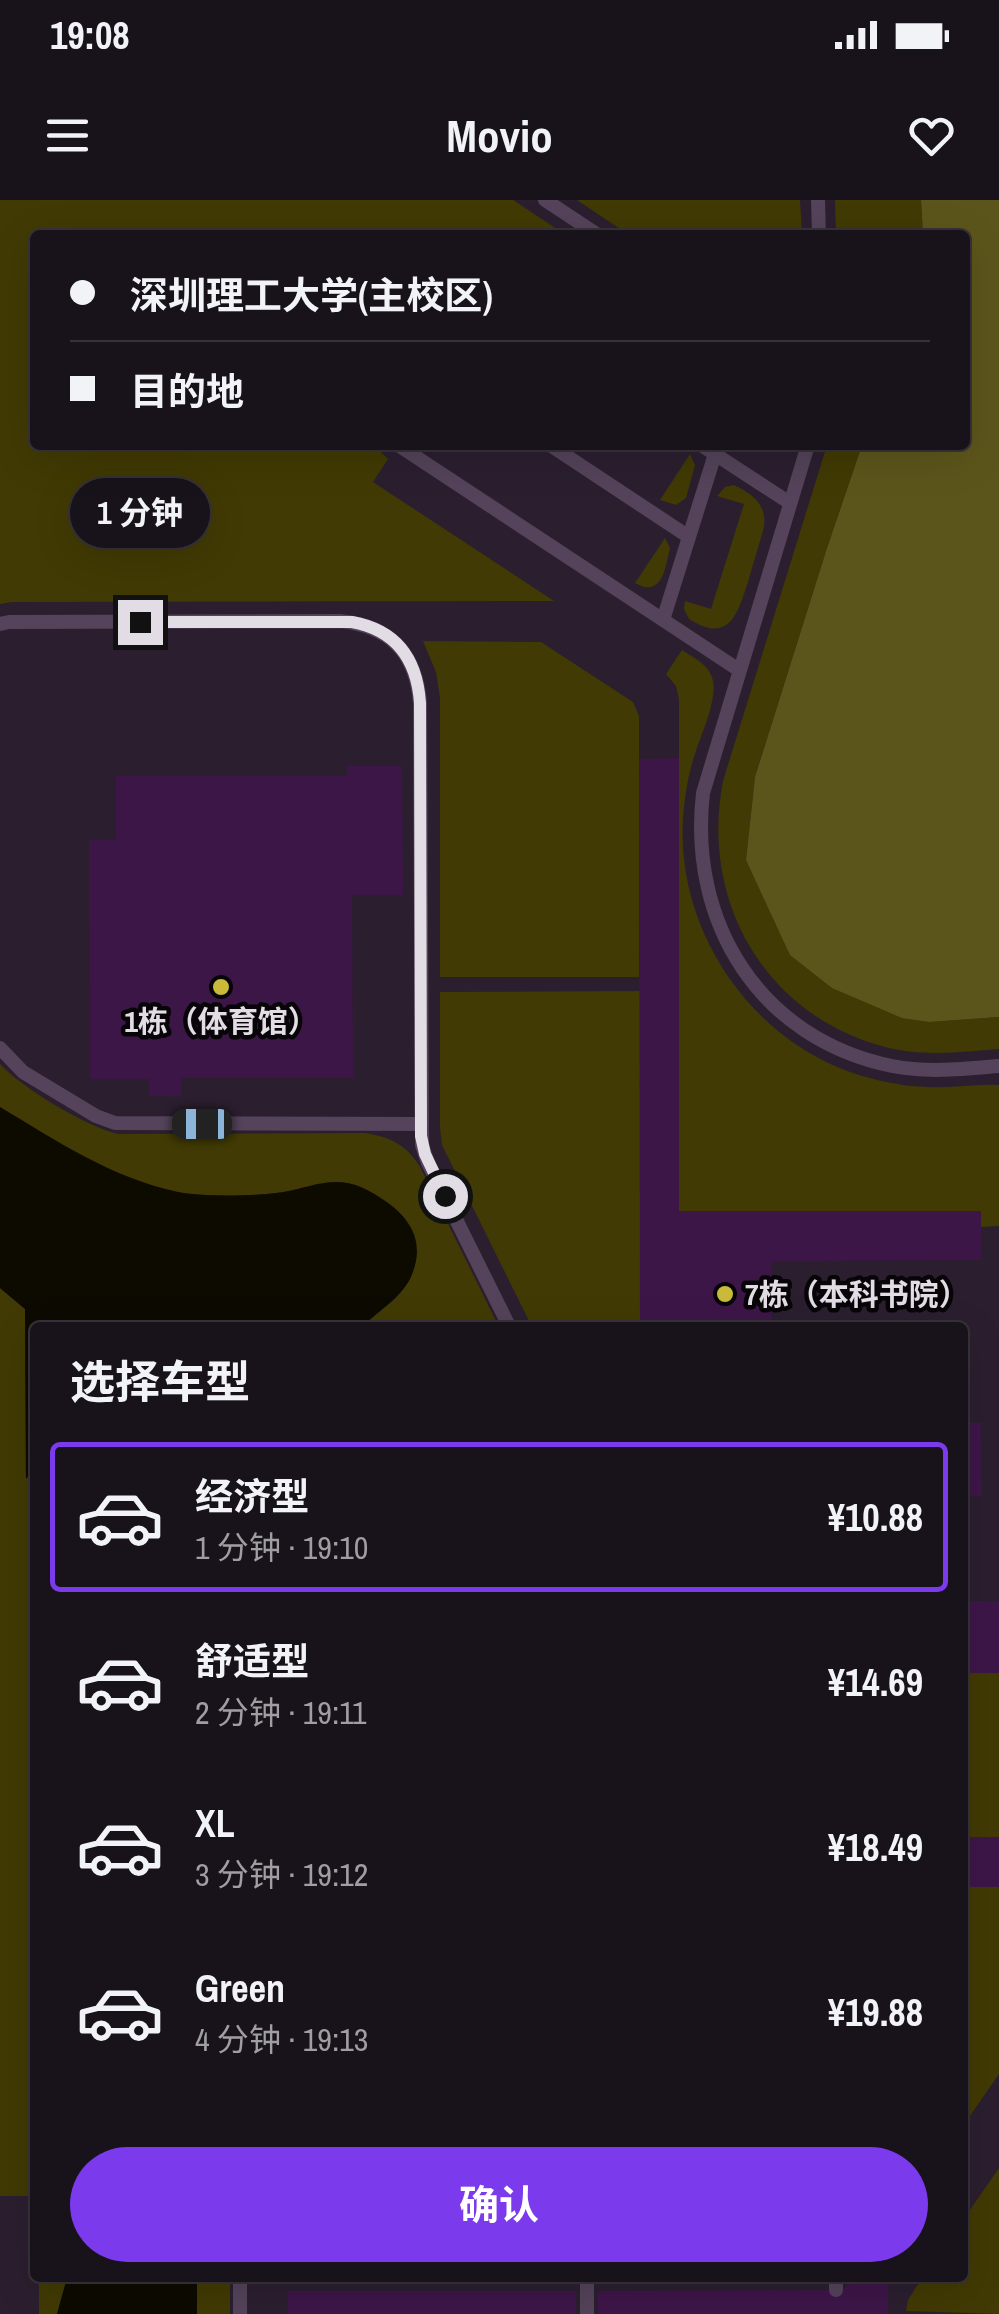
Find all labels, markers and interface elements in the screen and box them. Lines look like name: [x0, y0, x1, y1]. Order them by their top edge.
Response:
text: 19:08: [50, 10, 130, 61]
text: Movio: [446, 105, 553, 166]
icon: menu: [40, 108, 95, 163]
icon: heart: [904, 108, 959, 163]
text: 深圳理工大学(主校区): [130, 270, 493, 321]
text: 目的地: [130, 366, 244, 417]
callout: 1 分钟: [70, 477, 210, 547]
text: 1 分钟: [97, 491, 183, 534]
route end: [118, 600, 163, 645]
marker: 1栋（体育馆）: [210, 976, 232, 998]
place label: 1栋（体育馆）: [124, 1001, 318, 1041]
car: [172, 1109, 232, 1139]
route start: [423, 1174, 468, 1219]
place label: 7栋（本科书院）: [745, 1274, 969, 1314]
marker: 7栋（本科书院）: [714, 1283, 736, 1305]
text: 选择车型: [70, 1351, 250, 1412]
text: 经济型: [195, 1471, 309, 1522]
icon: car: [75, 1472, 165, 1562]
text: ¥10.88: [828, 1492, 923, 1543]
text: 1 分钟 · 19:10: [195, 1526, 368, 1569]
text: 舒适型: [195, 1636, 309, 1687]
icon: car: [75, 1637, 165, 1727]
text: ¥14.69: [828, 1657, 923, 1708]
text: 2 分钟 · 19:11: [195, 1691, 367, 1734]
text: XL: [195, 1798, 235, 1849]
icon: car: [75, 1802, 165, 1892]
text: ¥18.49: [828, 1822, 923, 1873]
text: 3 分钟 · 19:12: [195, 1853, 368, 1896]
text: Green: [195, 1963, 285, 2014]
icon: car: [75, 1967, 165, 2057]
text: ¥19.88: [828, 1987, 923, 2038]
text: 4 分钟 · 19:13: [195, 2018, 368, 2061]
button: 确认: [70, 2147, 928, 2262]

